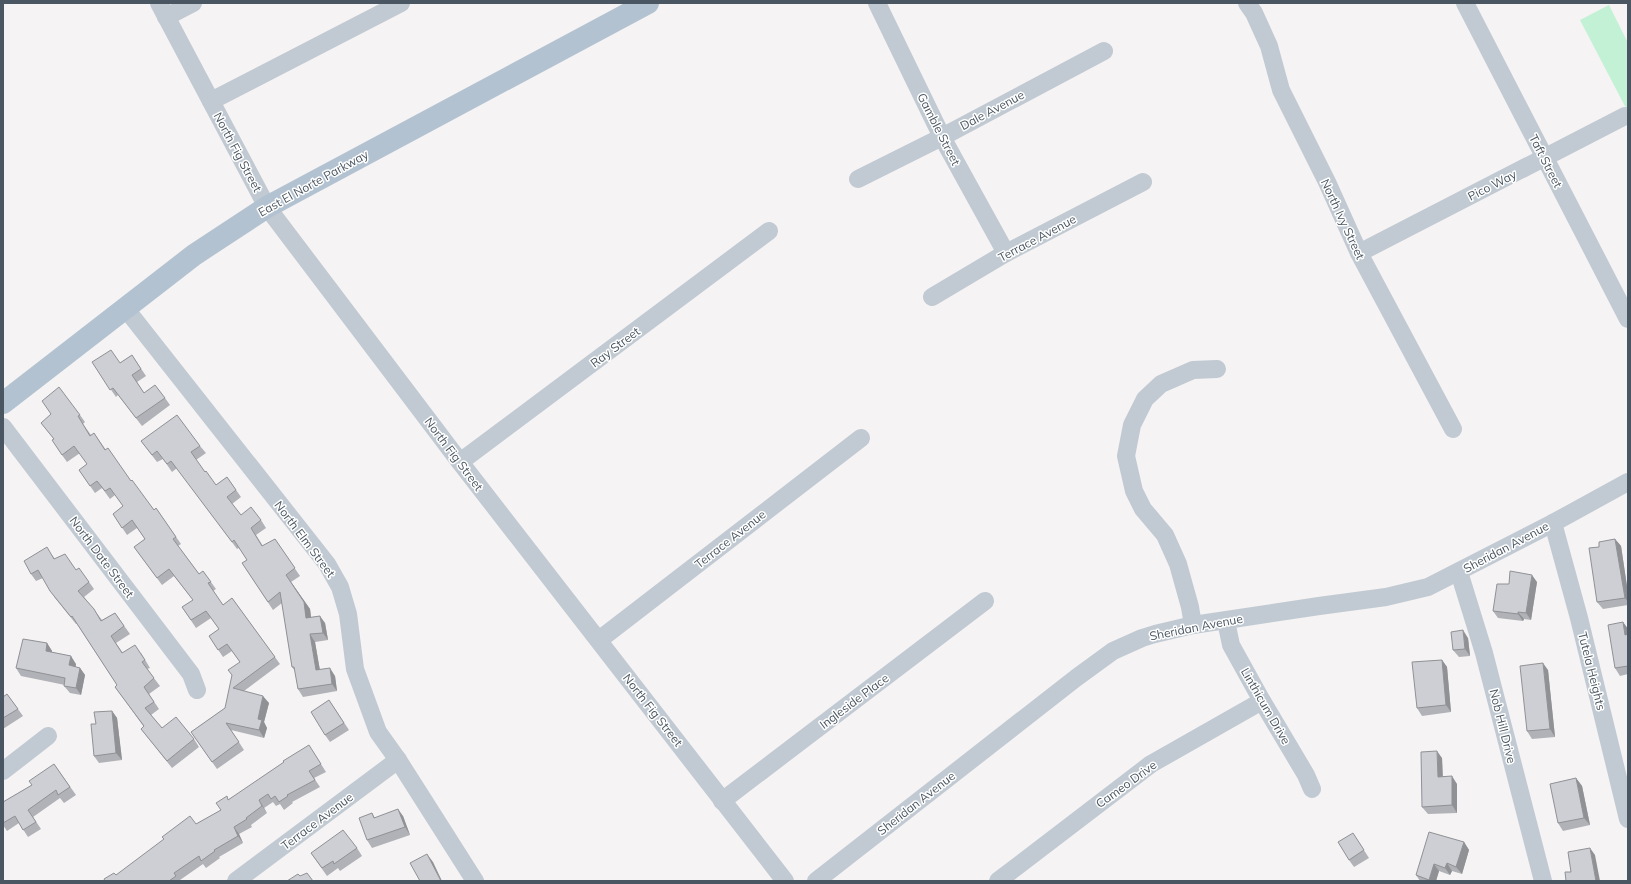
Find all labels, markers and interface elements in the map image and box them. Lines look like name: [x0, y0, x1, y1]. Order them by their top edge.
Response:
street label: Dale Avenue: [957, 87, 1027, 133]
street label: Gamble Street: [914, 90, 964, 168]
street label: North Fig Street: [211, 110, 265, 194]
street label: Taft Street: [1526, 132, 1566, 190]
street label: East El Norte Parkway: [255, 146, 371, 220]
street label: Pico Way: [1465, 166, 1519, 204]
street label: North Ivy Street: [1318, 176, 1368, 262]
street label: Terrace Avenue: [996, 211, 1078, 265]
street label: Ray Street: [587, 324, 643, 370]
street label: North Fig Street: [422, 414, 486, 494]
street label: North Elm Street: [271, 498, 339, 580]
street label: Terrace Avenue: [691, 507, 769, 571]
street label: North Date Street: [67, 513, 137, 601]
street label: Sheridan Avenue: [1461, 518, 1551, 576]
street label: Sheridan Avenue: [1148, 611, 1244, 643]
street label: Tutela Heights: [1575, 630, 1609, 712]
street label: Linthicum Drive: [1238, 665, 1294, 747]
street label: Ingleside Place: [816, 670, 892, 732]
street label: North Fig Street: [620, 671, 686, 749]
street label: Nob Hill Drive: [1487, 687, 1519, 765]
street label: Cameo Drive: [1093, 757, 1159, 811]
street label: Sheridan Avenue: [874, 768, 958, 838]
street label: Terrace Avenue: [278, 789, 356, 853]

